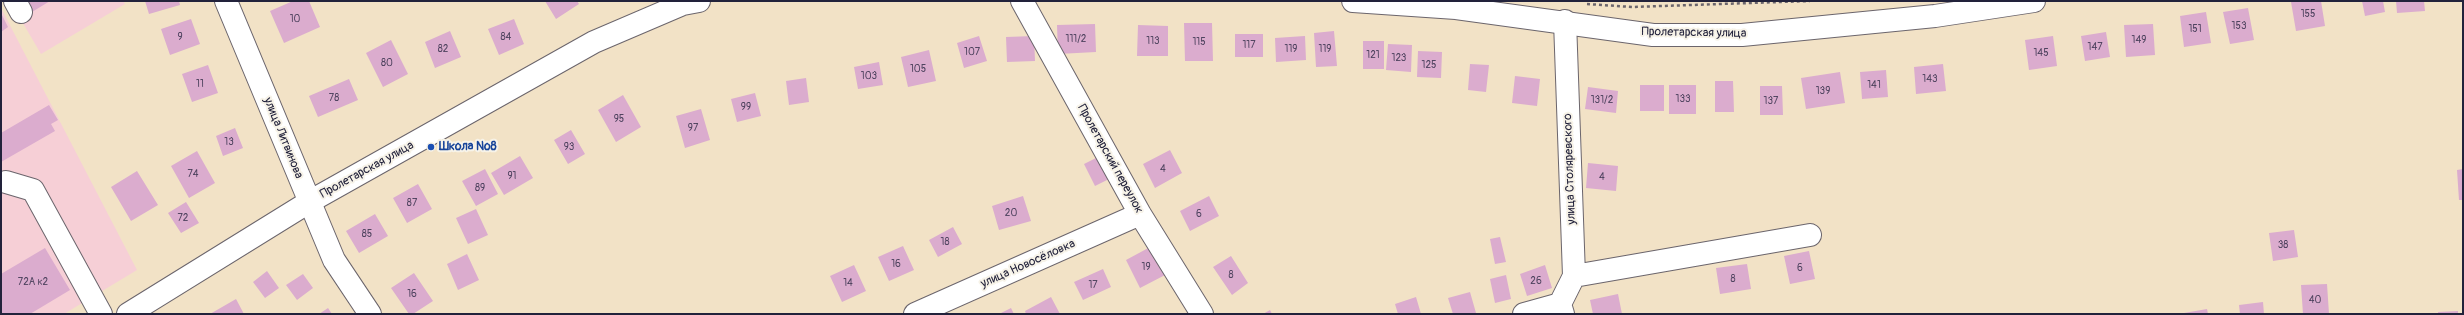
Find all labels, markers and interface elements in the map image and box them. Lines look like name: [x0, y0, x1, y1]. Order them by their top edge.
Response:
house number: 155: [2301, 8, 2315, 20]
house number: 10: [290, 13, 300, 25]
house number: 153: [2232, 20, 2246, 32]
house number: 151: [2188, 23, 2202, 35]
street label: Пролетарская улица: [1641, 25, 1747, 41]
house number: 9: [177, 31, 183, 43]
house number: 84: [501, 31, 511, 43]
house number: 111/2: [1066, 33, 1086, 45]
house number: 149: [2132, 34, 2146, 46]
house number: 113: [1146, 35, 1160, 47]
house number: 115: [1192, 36, 1206, 48]
house number: 117: [1242, 39, 1256, 51]
house number: 147: [2088, 41, 2102, 53]
house number: 82: [438, 43, 448, 55]
house number: 119: [1285, 43, 1297, 55]
house number: 119: [1319, 43, 1331, 55]
house number: 107: [964, 46, 980, 58]
house number: 145: [2033, 47, 2049, 59]
house number: 121: [1366, 49, 1380, 61]
house number: 123: [1392, 52, 1406, 64]
house number: 80: [381, 57, 393, 69]
house number: 125: [1422, 59, 1436, 71]
house number: 105: [910, 63, 926, 75]
house number: 103: [861, 70, 877, 82]
house number: 143: [1922, 73, 1938, 85]
house number: 11: [196, 78, 204, 90]
house number: 141: [1867, 79, 1881, 91]
house number: 139: [1816, 85, 1830, 97]
house number: 78: [329, 92, 339, 104]
house number: 133: [1675, 93, 1691, 105]
house number: 131/2: [1591, 94, 1613, 106]
street label: улица Литвинова: [260, 95, 306, 181]
house number: 137: [1764, 95, 1778, 107]
house number: 99: [741, 101, 751, 113]
street label: Пролетарский переулок: [1074, 102, 1146, 216]
house number: 95: [614, 113, 624, 125]
street label: улица Столяревского: [1561, 113, 1579, 225]
house number: 97: [688, 122, 698, 134]
house number: 13: [224, 136, 234, 148]
street label: Пролетарская улица: [318, 138, 416, 202]
place label: Школа №8: [439, 140, 497, 154]
house number: 93: [564, 141, 574, 153]
marker: Школа №8: [426, 142, 436, 152]
house number: 4: [1160, 163, 1166, 175]
house number: 74: [187, 168, 199, 180]
house number: 91: [507, 170, 517, 182]
house number: 4: [1599, 171, 1605, 183]
house number: 89: [475, 182, 485, 194]
house number: 87: [407, 197, 417, 209]
house number: 20: [1005, 207, 1017, 219]
house number: 6: [1196, 208, 1202, 220]
house number: 72: [178, 212, 188, 224]
house number: 85: [362, 228, 372, 240]
house number: 18: [941, 236, 949, 248]
street label: улица Новосёловка: [979, 237, 1077, 291]
house number: 38: [2278, 239, 2288, 251]
house number: 16: [891, 258, 901, 270]
house number: 19: [1141, 261, 1151, 273]
house number: 6: [1797, 262, 1803, 274]
house number: 8: [1228, 269, 1234, 281]
house number: 8: [1730, 273, 1736, 285]
house number: 26: [1530, 275, 1542, 287]
house number: 72А к2: [18, 276, 48, 288]
house number: 14: [843, 277, 853, 289]
house number: 17: [1088, 279, 1098, 291]
house number: 16: [407, 288, 417, 300]
house number: 40: [2309, 294, 2321, 306]

